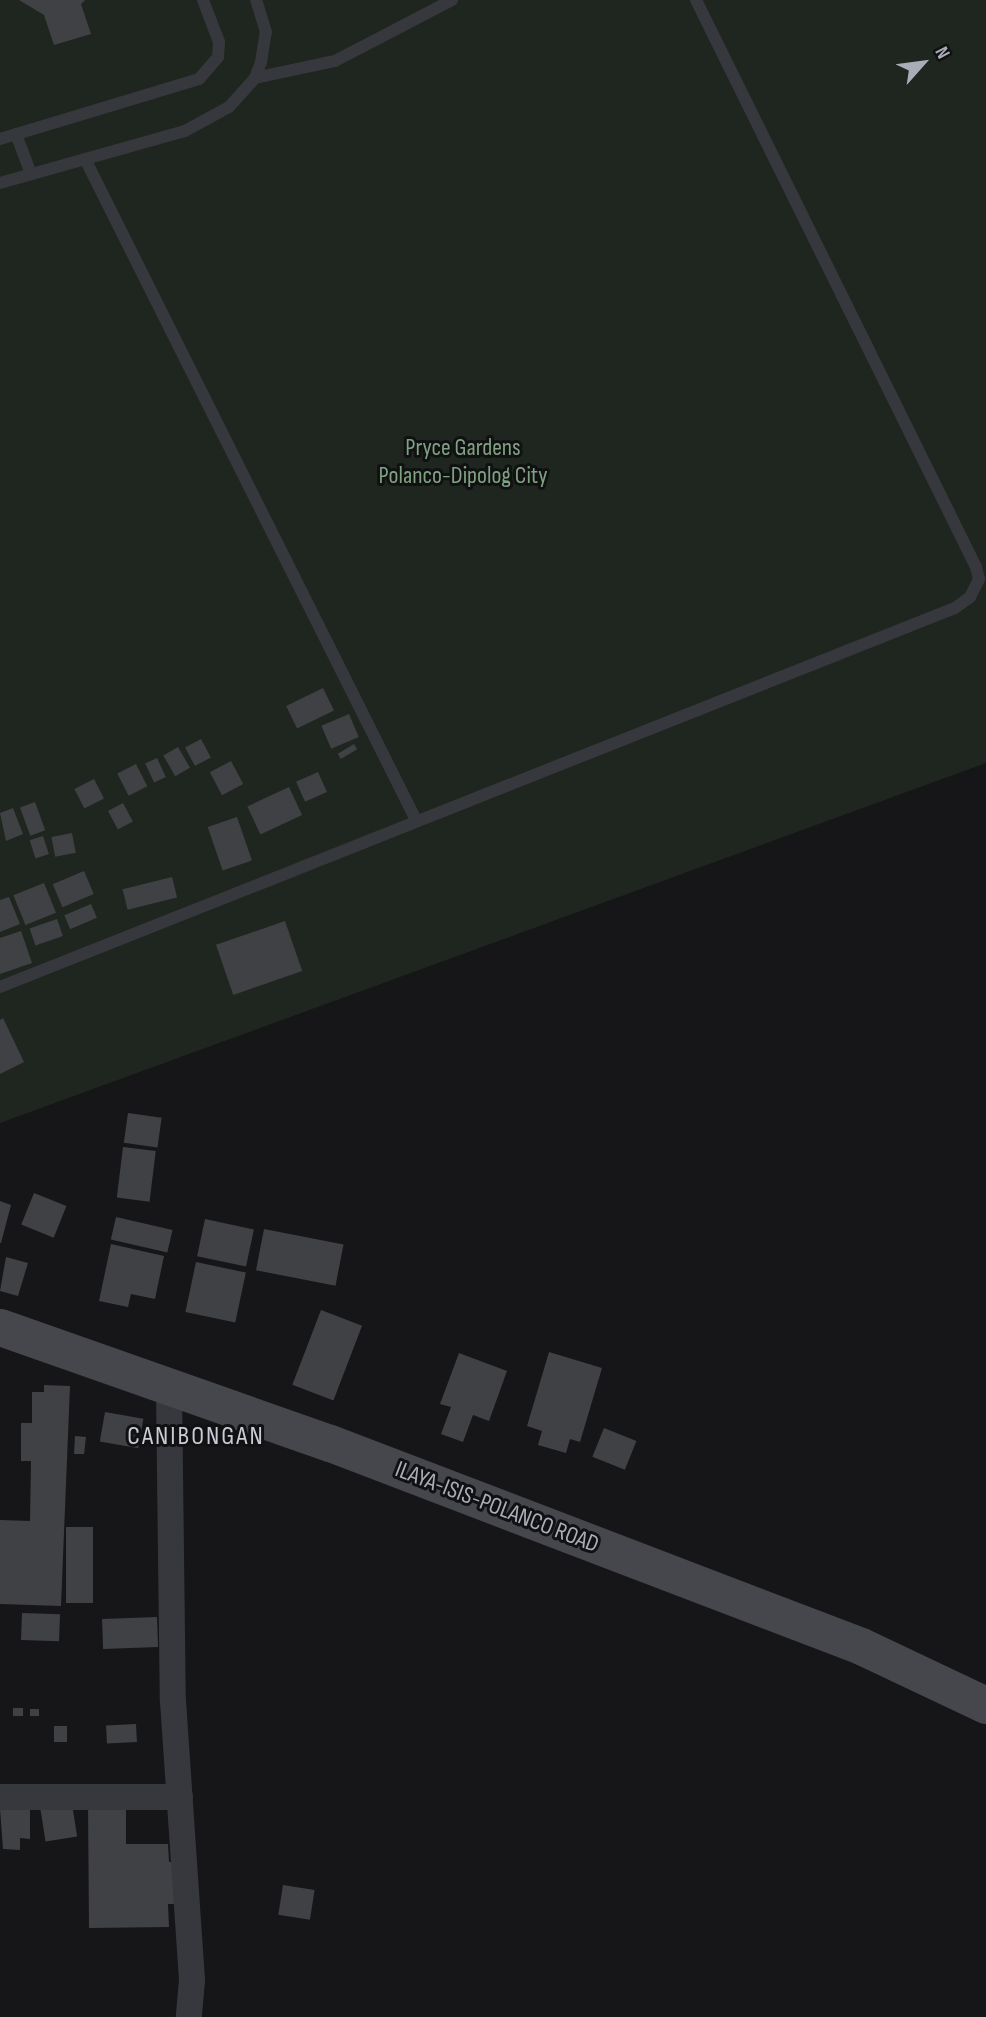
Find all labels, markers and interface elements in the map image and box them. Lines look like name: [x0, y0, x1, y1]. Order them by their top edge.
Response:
north arrow: [888, 28, 958, 98]
text: N: [929, 43, 955, 63]
park label: Pryce Gardens Polanco-Dipolog City: [378, 434, 548, 490]
district label: CANIBONGAN: [129, 1421, 263, 1453]
street label: ILAYA-ISIS-POLANCO ROAD: [391, 1455, 603, 1559]

